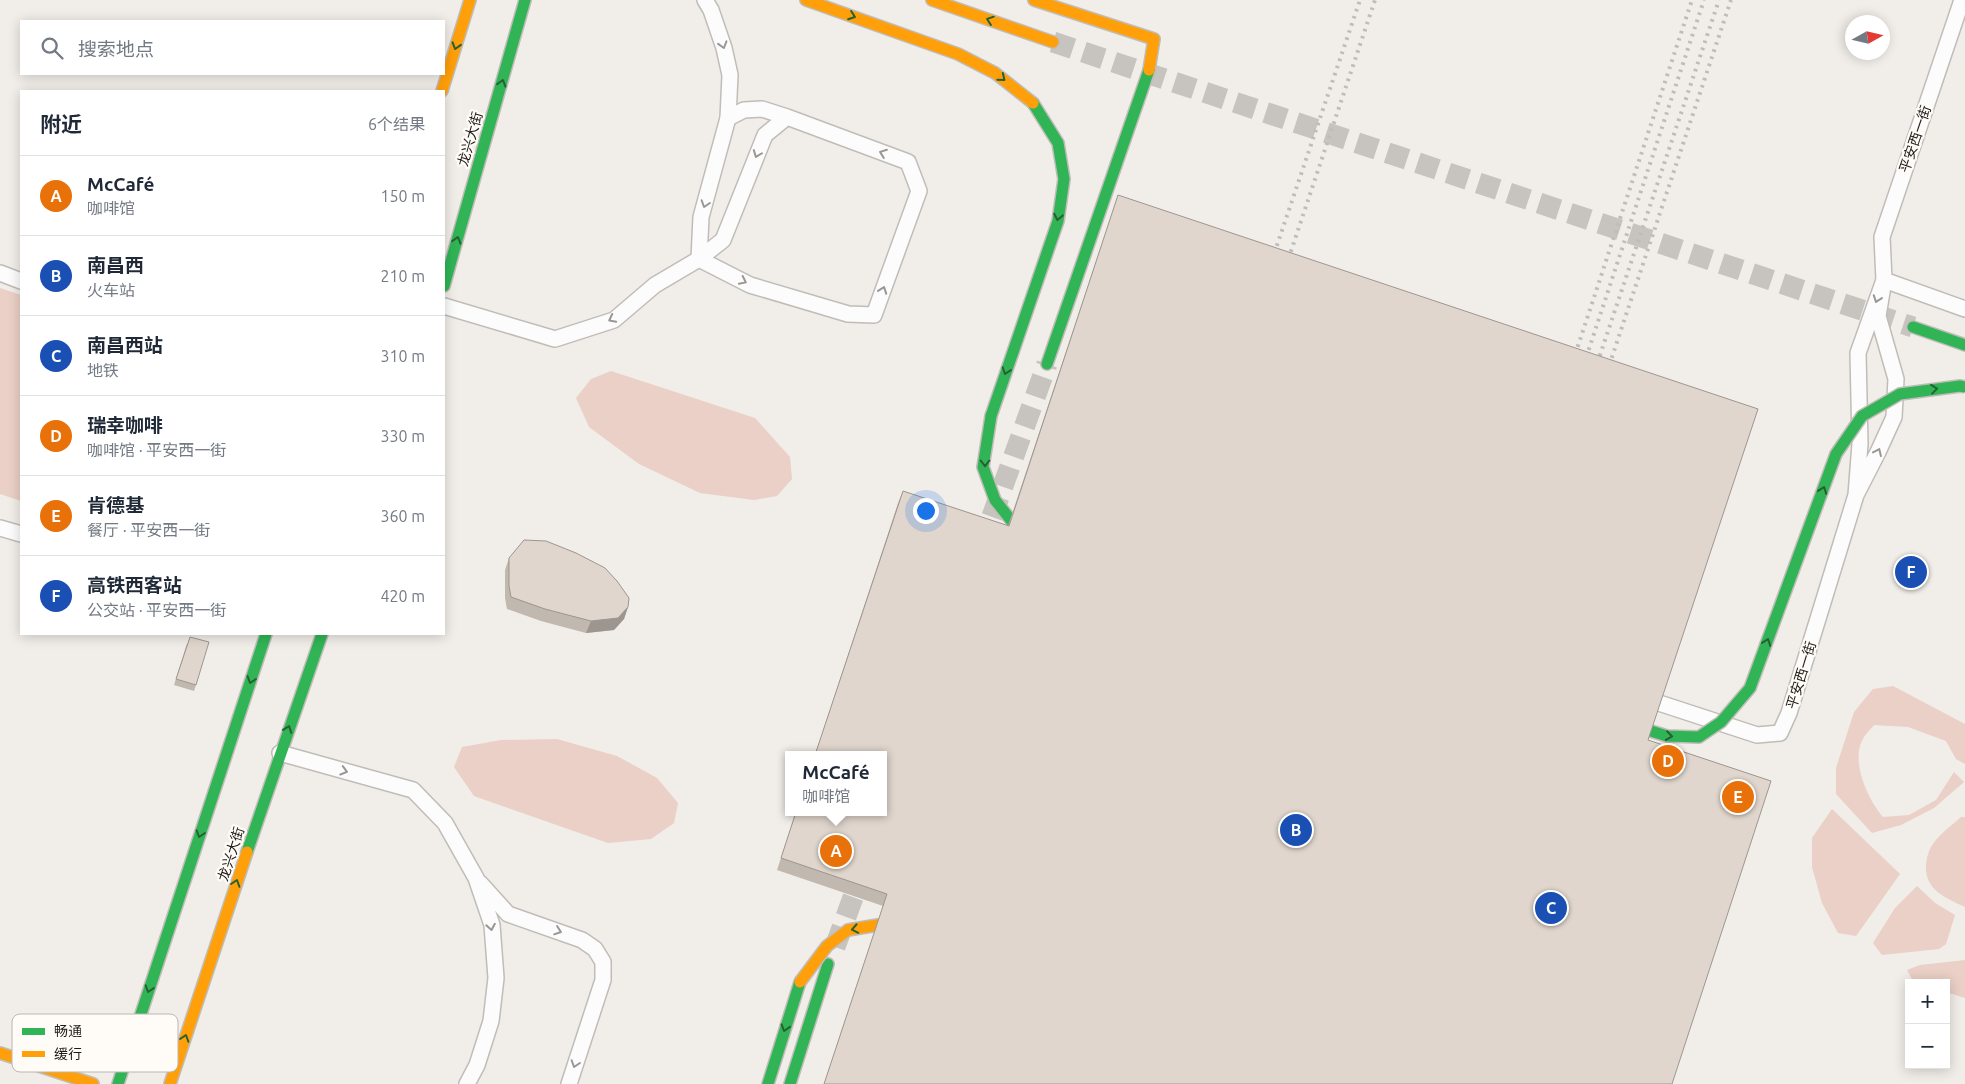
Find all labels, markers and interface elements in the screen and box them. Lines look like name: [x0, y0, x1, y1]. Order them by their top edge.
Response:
one-way arrow: [848, 11, 856, 21]
north arrow: [1845, 15, 1890, 60]
one-way arrow: [986, 16, 995, 26]
search box: [20, 20, 445, 75]
icon: search: [38, 34, 66, 62]
text: 搜索地点: [78, 38, 154, 60]
one-way arrow: [452, 41, 462, 49]
one-way arrow: [717, 41, 727, 49]
one-way arrow: [996, 73, 1005, 81]
one-way arrow: [496, 80, 506, 88]
street label: 平安西一街: [1896, 103, 1934, 175]
street label: 龙兴大街: [455, 110, 485, 168]
text: 附近: [40, 112, 82, 136]
text: 6个结果: [368, 115, 425, 133]
one-way arrow: [753, 149, 764, 158]
one-way arrow: [879, 149, 888, 159]
text: McCafé: [87, 173, 155, 195]
text: A: [50, 187, 62, 205]
text: 150 m: [380, 187, 425, 205]
text: 咖啡馆: [87, 199, 135, 217]
one-way arrow: [701, 199, 711, 208]
one-way arrow: [1053, 213, 1063, 222]
one-way arrow: [451, 235, 462, 244]
text: 南昌西: [87, 254, 144, 276]
text: B: [51, 267, 61, 285]
text: 210 m: [380, 267, 425, 285]
one-way arrow: [738, 275, 747, 285]
text: 火车站: [87, 281, 135, 299]
one-way arrow: [877, 286, 887, 295]
one-way arrow: [1873, 295, 1883, 303]
one-way arrow: [608, 313, 617, 323]
text: 南昌西站: [87, 334, 163, 356]
text: C: [51, 347, 61, 365]
text: 310 m: [380, 347, 425, 365]
text: 地铁: [87, 361, 119, 379]
one-way arrow: [1002, 367, 1012, 375]
one-way arrow: [1931, 384, 1939, 395]
text: 瑞幸咖啡: [87, 414, 163, 436]
text: D: [50, 427, 62, 445]
text: 330 m: [380, 427, 425, 445]
text: 咖啡馆 · 平安西一街: [87, 441, 226, 459]
one-way arrow: [1872, 448, 1883, 457]
one-way arrow: [980, 460, 990, 468]
one-way arrow: [1817, 486, 1827, 494]
text: 肯德基: [87, 494, 144, 516]
your location: [913, 498, 939, 524]
text: E: [51, 507, 61, 525]
text: 360 m: [380, 507, 425, 525]
text: 餐厅 · 平安西一街: [87, 521, 210, 539]
pin: F: [1895, 553, 1927, 591]
text: 高铁西客站: [87, 574, 182, 596]
text: F: [52, 587, 61, 605]
text: 420 m: [380, 587, 425, 605]
text: 公交站 · 平安西一街: [87, 601, 226, 619]
one-way arrow: [1761, 638, 1771, 647]
street label: 平安西一街: [1783, 639, 1819, 711]
one-way arrow: [246, 675, 256, 684]
one-way arrow: [282, 726, 292, 734]
one-way arrow: [1665, 730, 1674, 740]
pin: D: [1652, 742, 1684, 780]
popup: [785, 751, 887, 816]
text: McCafé: [802, 761, 870, 783]
one-way arrow: [339, 765, 347, 775]
pin: E: [1722, 778, 1754, 816]
text: 咖啡馆: [802, 787, 850, 805]
pin: B: [1280, 811, 1312, 849]
street label: 龙兴大街: [215, 825, 247, 883]
one-way arrow: [196, 830, 206, 838]
pin: A: [820, 832, 852, 870]
one-way arrow: [231, 880, 241, 888]
pin: C: [1535, 889, 1567, 927]
one-way arrow: [486, 923, 496, 932]
one-way arrow: [851, 924, 860, 934]
one-way arrow: [553, 925, 562, 935]
map controls: [1905, 979, 1950, 1069]
button: +: [1905, 979, 1950, 1024]
one-way arrow: [145, 984, 155, 993]
legend: [12, 1014, 178, 1072]
text: 畅通: [54, 1023, 82, 1039]
one-way arrow: [781, 1024, 791, 1032]
button: −: [1905, 1024, 1950, 1069]
one-way arrow: [180, 1034, 190, 1042]
text: 缓行: [54, 1046, 82, 1062]
one-way arrow: [571, 1059, 581, 1068]

